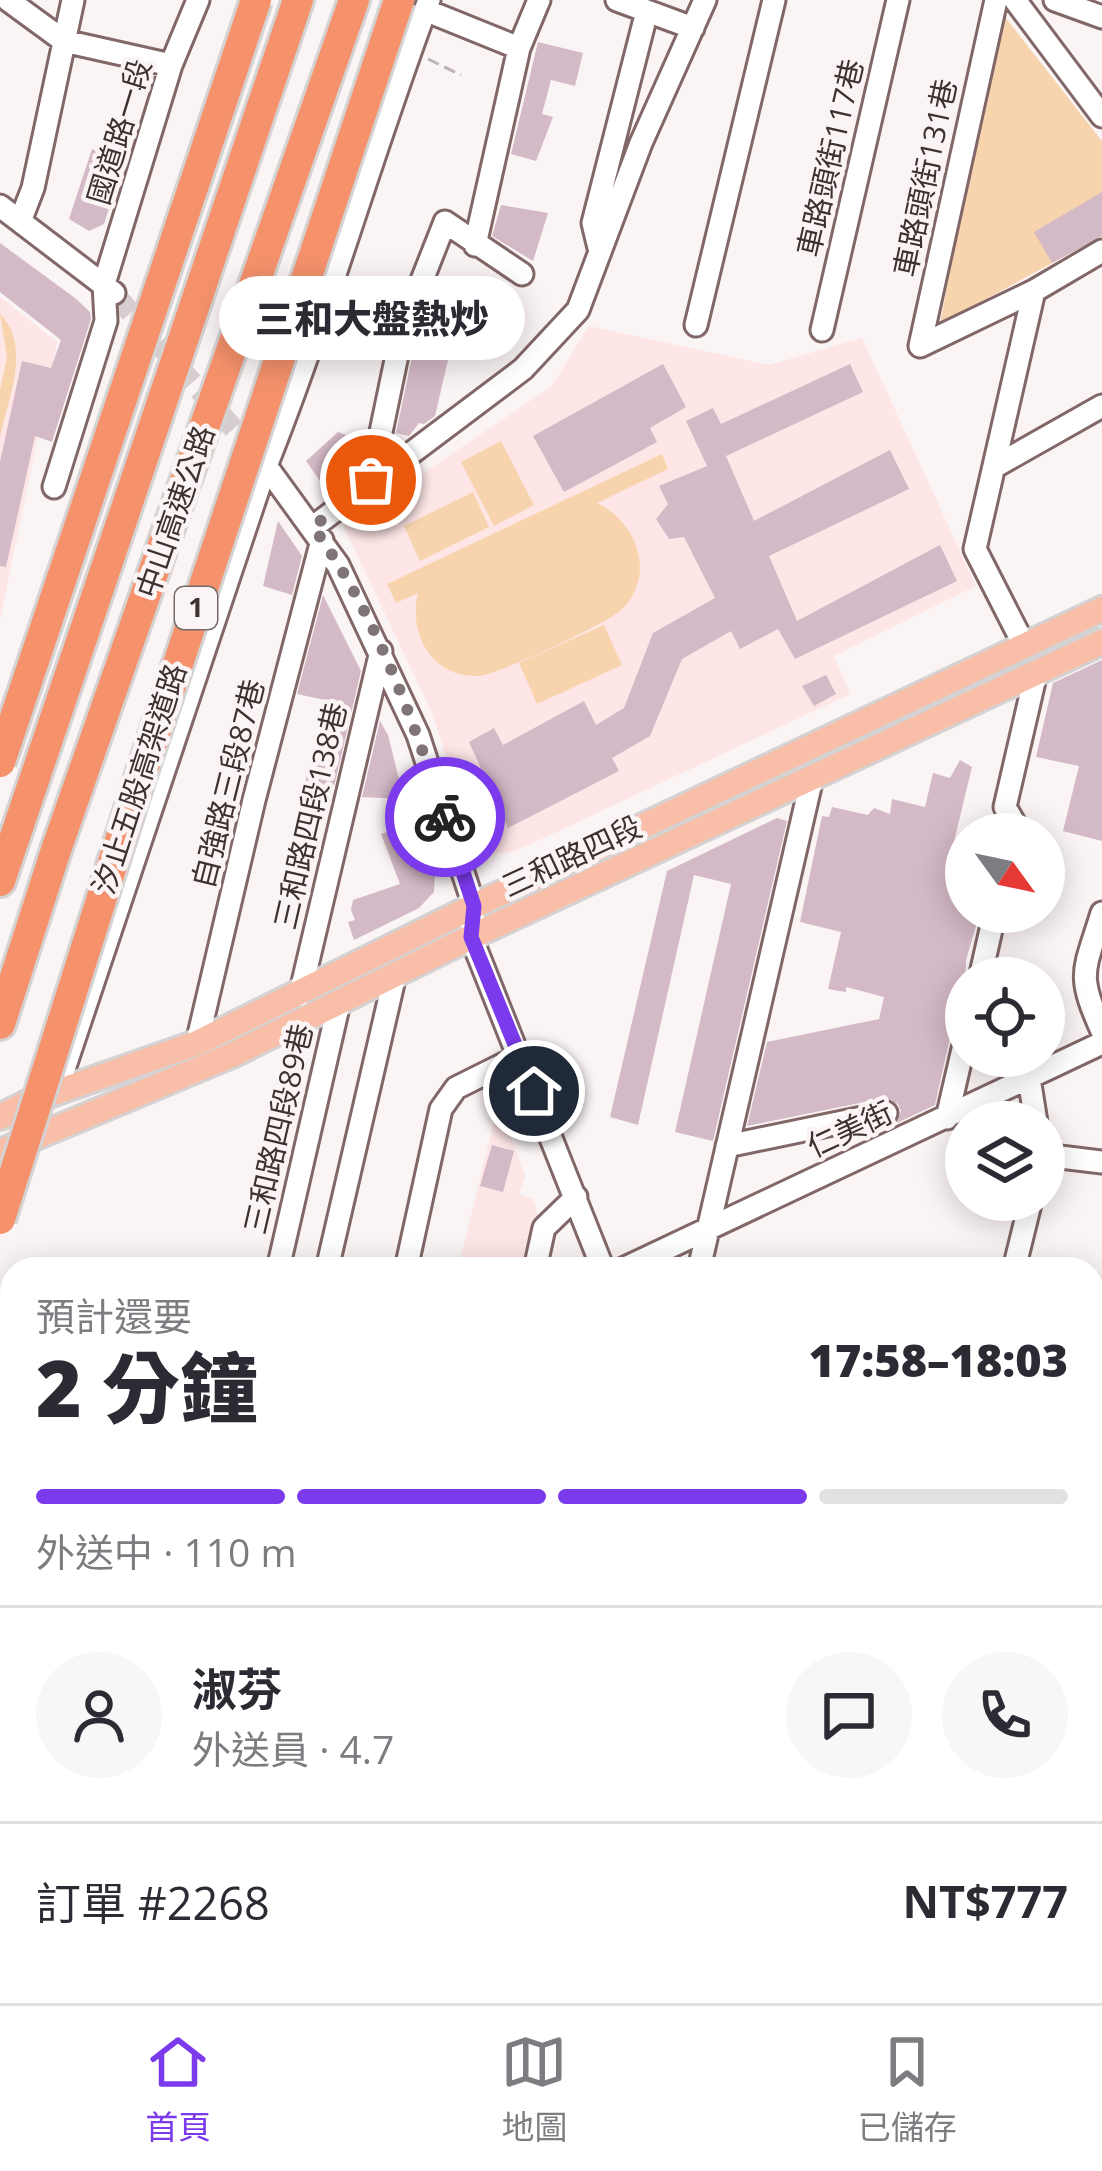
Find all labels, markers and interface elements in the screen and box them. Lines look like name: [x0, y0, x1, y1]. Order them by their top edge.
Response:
street label: 國道路一段: [77, 54, 160, 209]
street label: 車路頭街117巷: [787, 55, 872, 260]
street label: 車路頭街131巷: [884, 75, 966, 280]
callout: 三和大盤熱炒: [218, 276, 524, 360]
text: 三和大盤熱炒: [255, 291, 489, 344]
street label: 中山高速公路: [126, 420, 223, 603]
pin: [320, 429, 422, 531]
icon: bag: [338, 447, 404, 513]
road number: 1: [175, 587, 217, 629]
street label: 汐止五股高架道路: [82, 658, 195, 899]
street label: 自強路三段87巷: [182, 675, 273, 893]
street label: 三和路四段138巷: [264, 698, 356, 933]
courier: [385, 757, 505, 877]
icon: bike: [412, 784, 478, 850]
street label: 三和路四段: [495, 805, 648, 906]
north arrow: [945, 813, 1065, 933]
map controls: [945, 813, 1065, 1221]
button: locate: [945, 957, 1065, 1077]
street label: 三和路四段89巷: [233, 1020, 322, 1238]
pin: [483, 1040, 585, 1142]
icon: home: [501, 1058, 567, 1124]
street label: 仁美街: [800, 1091, 899, 1166]
button: layers: [945, 1101, 1065, 1221]
text: 預計還要: [36, 1289, 192, 1342]
text: 17:58–18:03: [809, 1329, 1068, 1390]
text: 2 分鐘: [36, 1334, 258, 1440]
text: 外送中 · 110 m: [36, 1525, 297, 1578]
button: person: [36, 1652, 162, 1778]
button: chat: [786, 1652, 912, 1778]
button: phone: [942, 1652, 1068, 1778]
text: 淑芬: [192, 1658, 282, 1719]
text: 外送員 · 4.7: [192, 1722, 394, 1775]
text: NT$777: [902, 1870, 1068, 1931]
text: 訂單 #2268: [36, 1872, 270, 1933]
tab: 首頁: [145, 2029, 211, 2149]
tab: 地圖: [501, 2029, 567, 2149]
tab: 已儲存: [858, 2029, 957, 2149]

